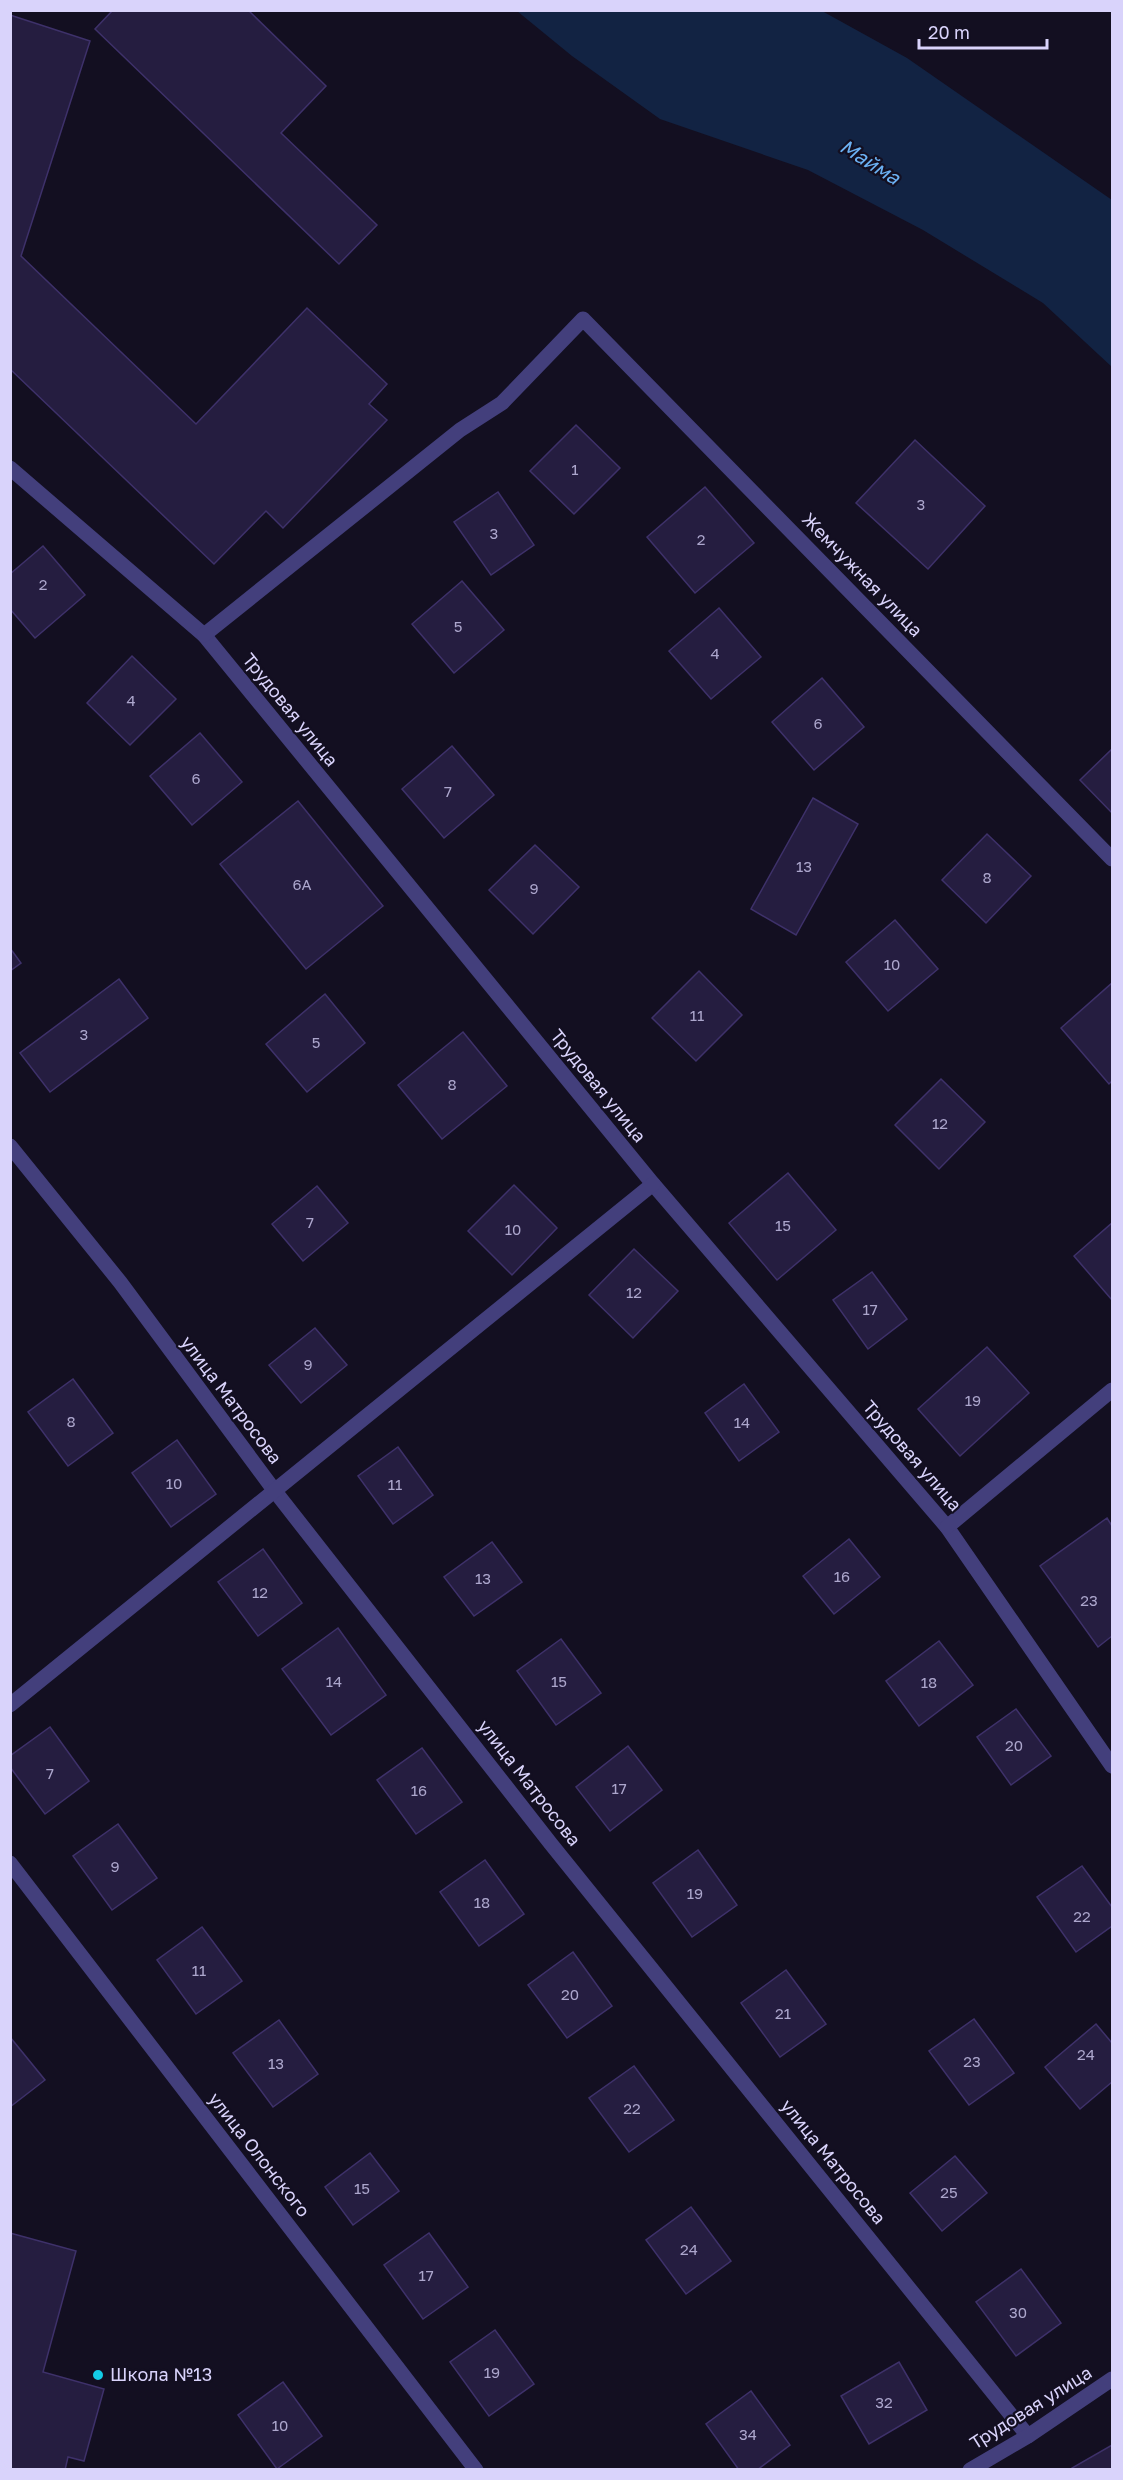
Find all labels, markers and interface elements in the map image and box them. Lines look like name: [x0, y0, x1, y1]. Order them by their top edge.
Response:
scale bar: [919, 12, 1046, 50]
text: 20 m: [928, 21, 970, 43]
water label: Майма: [836, 133, 906, 189]
house number: 1: [571, 460, 579, 478]
house number: 3: [917, 495, 925, 513]
street label: Жемчужная улица: [798, 508, 927, 641]
house number: 3: [490, 524, 498, 542]
house number: 2: [697, 530, 705, 548]
house number: 2: [39, 575, 47, 593]
house number: 5: [454, 617, 462, 635]
house number: 4: [710, 644, 720, 662]
street label: Трудовая улица: [238, 648, 343, 770]
house number: 4: [126, 691, 136, 709]
house number: 6: [813, 714, 823, 732]
house number: 6: [191, 769, 201, 787]
house number: 7: [444, 782, 452, 800]
house number: 13: [796, 857, 812, 875]
house number: 8: [982, 868, 992, 886]
house number: 6А: [292, 875, 312, 893]
house number: 9: [529, 879, 539, 897]
house number: 10: [884, 955, 900, 973]
house number: 11: [690, 1006, 704, 1024]
street label: Трудовая улица: [546, 1024, 651, 1146]
house number: 3: [80, 1025, 88, 1043]
house number: 5: [312, 1033, 320, 1051]
house number: 8: [447, 1075, 457, 1093]
house number: 12: [932, 1114, 948, 1132]
house number: 7: [306, 1213, 314, 1231]
house number: 15: [775, 1216, 791, 1234]
house number: 10: [505, 1220, 521, 1238]
house number: 12: [626, 1283, 642, 1301]
house number: 17: [862, 1300, 878, 1318]
street label: улица Матросова: [177, 1331, 287, 1468]
house number: 9: [303, 1355, 313, 1373]
house number: 19: [965, 1391, 981, 1409]
street label: Трудовая улица: [859, 1396, 967, 1515]
house number: 8: [66, 1412, 76, 1430]
house number: 14: [734, 1413, 750, 1431]
house number: 10: [166, 1474, 182, 1492]
house number: 11: [388, 1475, 402, 1493]
house number: 16: [834, 1567, 850, 1585]
house number: 13: [475, 1569, 491, 1587]
house number: 12: [252, 1583, 268, 1601]
house number: 23: [1080, 1591, 1098, 1609]
house number: 14: [326, 1672, 342, 1690]
house number: 15: [551, 1672, 567, 1690]
house number: 18: [921, 1673, 937, 1691]
street label: улица Матросова: [474, 1715, 586, 1850]
house number: 20: [1005, 1736, 1023, 1754]
house number: 7: [46, 1764, 54, 1782]
house number: 17: [611, 1779, 627, 1797]
house number: 16: [411, 1781, 427, 1799]
house number: 9: [110, 1857, 120, 1875]
house number: 19: [687, 1884, 703, 1902]
house number: 18: [474, 1893, 490, 1911]
house number: 22: [1073, 1907, 1091, 1925]
house number: 11: [192, 1961, 206, 1979]
house number: 20: [561, 1985, 579, 2003]
house number: 21: [775, 2004, 791, 2022]
house number: 24: [1077, 2045, 1095, 2063]
house number: 23: [963, 2052, 981, 2070]
house number: 13: [268, 2054, 284, 2072]
street label: улица Олонского: [204, 2088, 315, 2221]
street label: улица Матросова: [777, 2094, 891, 2228]
house number: 22: [623, 2099, 641, 2117]
house number: 15: [354, 2179, 370, 2197]
house number: 25: [940, 2183, 958, 2201]
house number: 24: [680, 2240, 698, 2258]
house number: 17: [418, 2266, 434, 2284]
house number: 30: [1009, 2303, 1027, 2321]
street label: Трудовая улица: [966, 2361, 1095, 2453]
place label: Школа №13: [110, 2363, 212, 2385]
house number: 19: [484, 2363, 500, 2381]
marker: Школа №13: [91, 2368, 105, 2382]
house number: 32: [875, 2393, 893, 2411]
house number: 10: [272, 2416, 288, 2434]
house number: 34: [739, 2425, 757, 2443]

